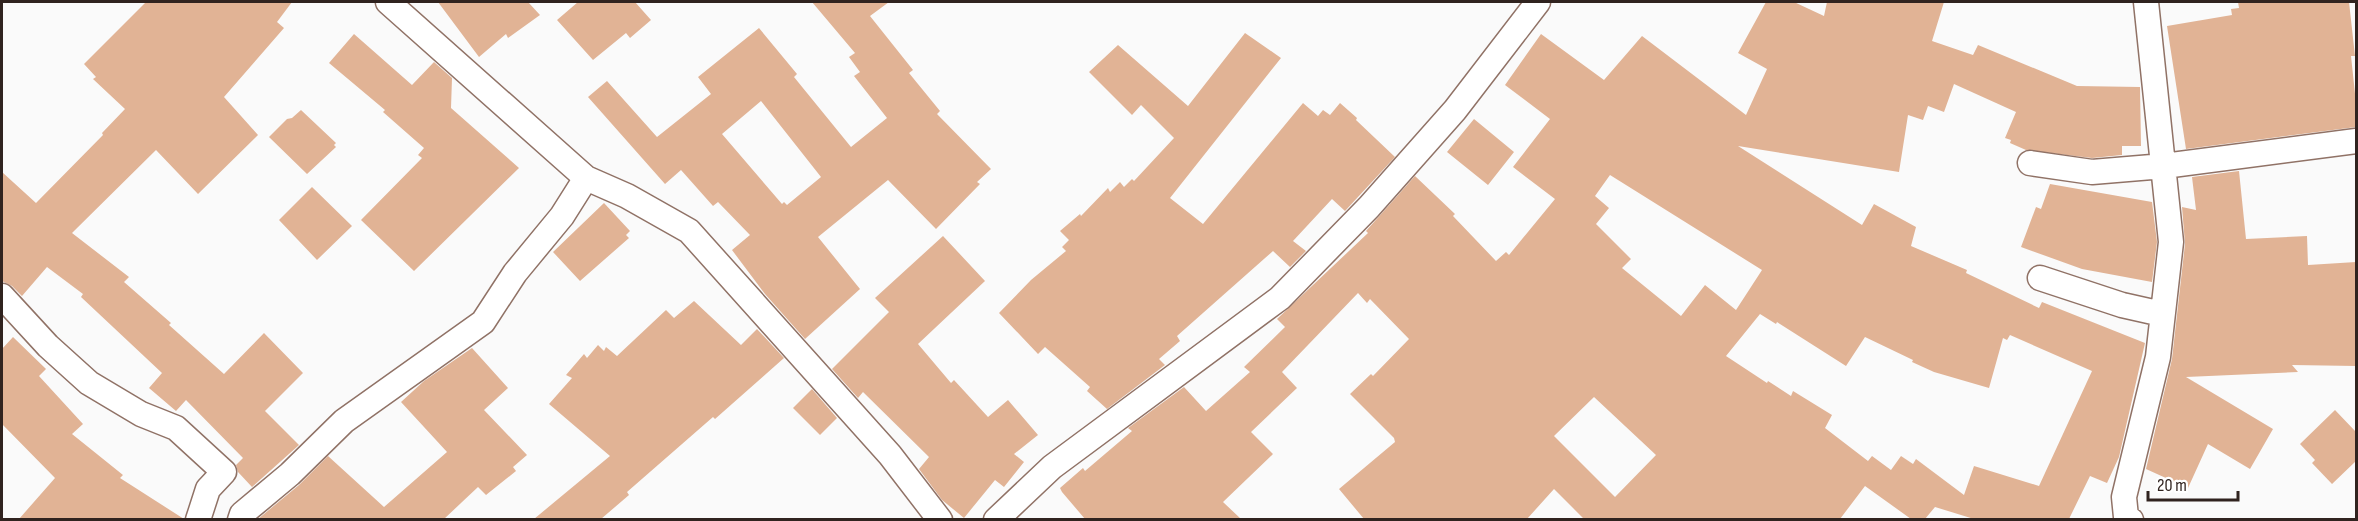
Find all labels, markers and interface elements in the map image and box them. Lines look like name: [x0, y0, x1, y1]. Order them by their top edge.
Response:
scale bar: [2148, 464, 2238, 502]
text: 20 m: [2157, 475, 2187, 496]

